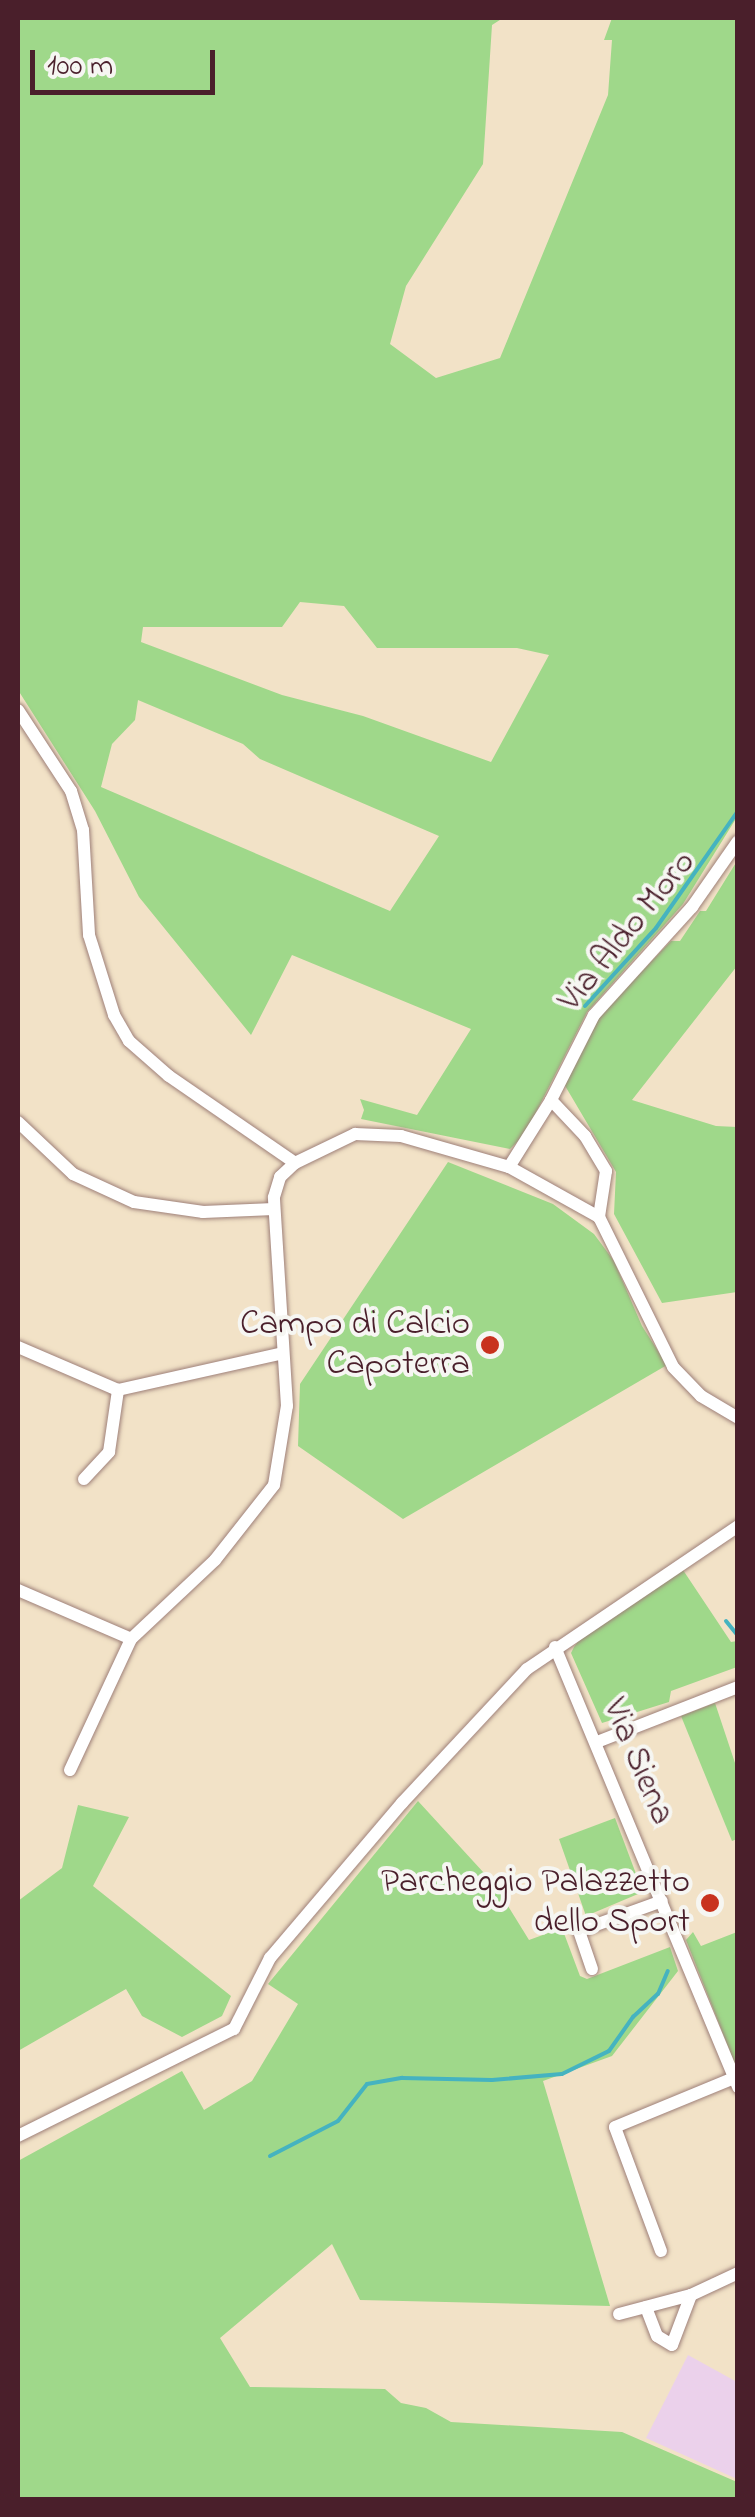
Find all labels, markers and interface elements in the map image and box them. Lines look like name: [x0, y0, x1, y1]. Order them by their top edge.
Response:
scale bar: [35, 30, 220, 92]
text: 100 m: [47, 45, 113, 89]
street label: Via Aldo Moro: [550, 843, 706, 1021]
place label: Campo di Calcio Capoterra: [240, 1304, 470, 1386]
marker: Campo di Calcio Capoterra: [479, 1334, 501, 1356]
street label: Via Siena: [592, 1693, 682, 1831]
place label: Parcheggio Palazzetto dello Sport: [381, 1862, 690, 1944]
marker: Parcheggio Palazzetto dello Sport: [699, 1892, 721, 1914]

